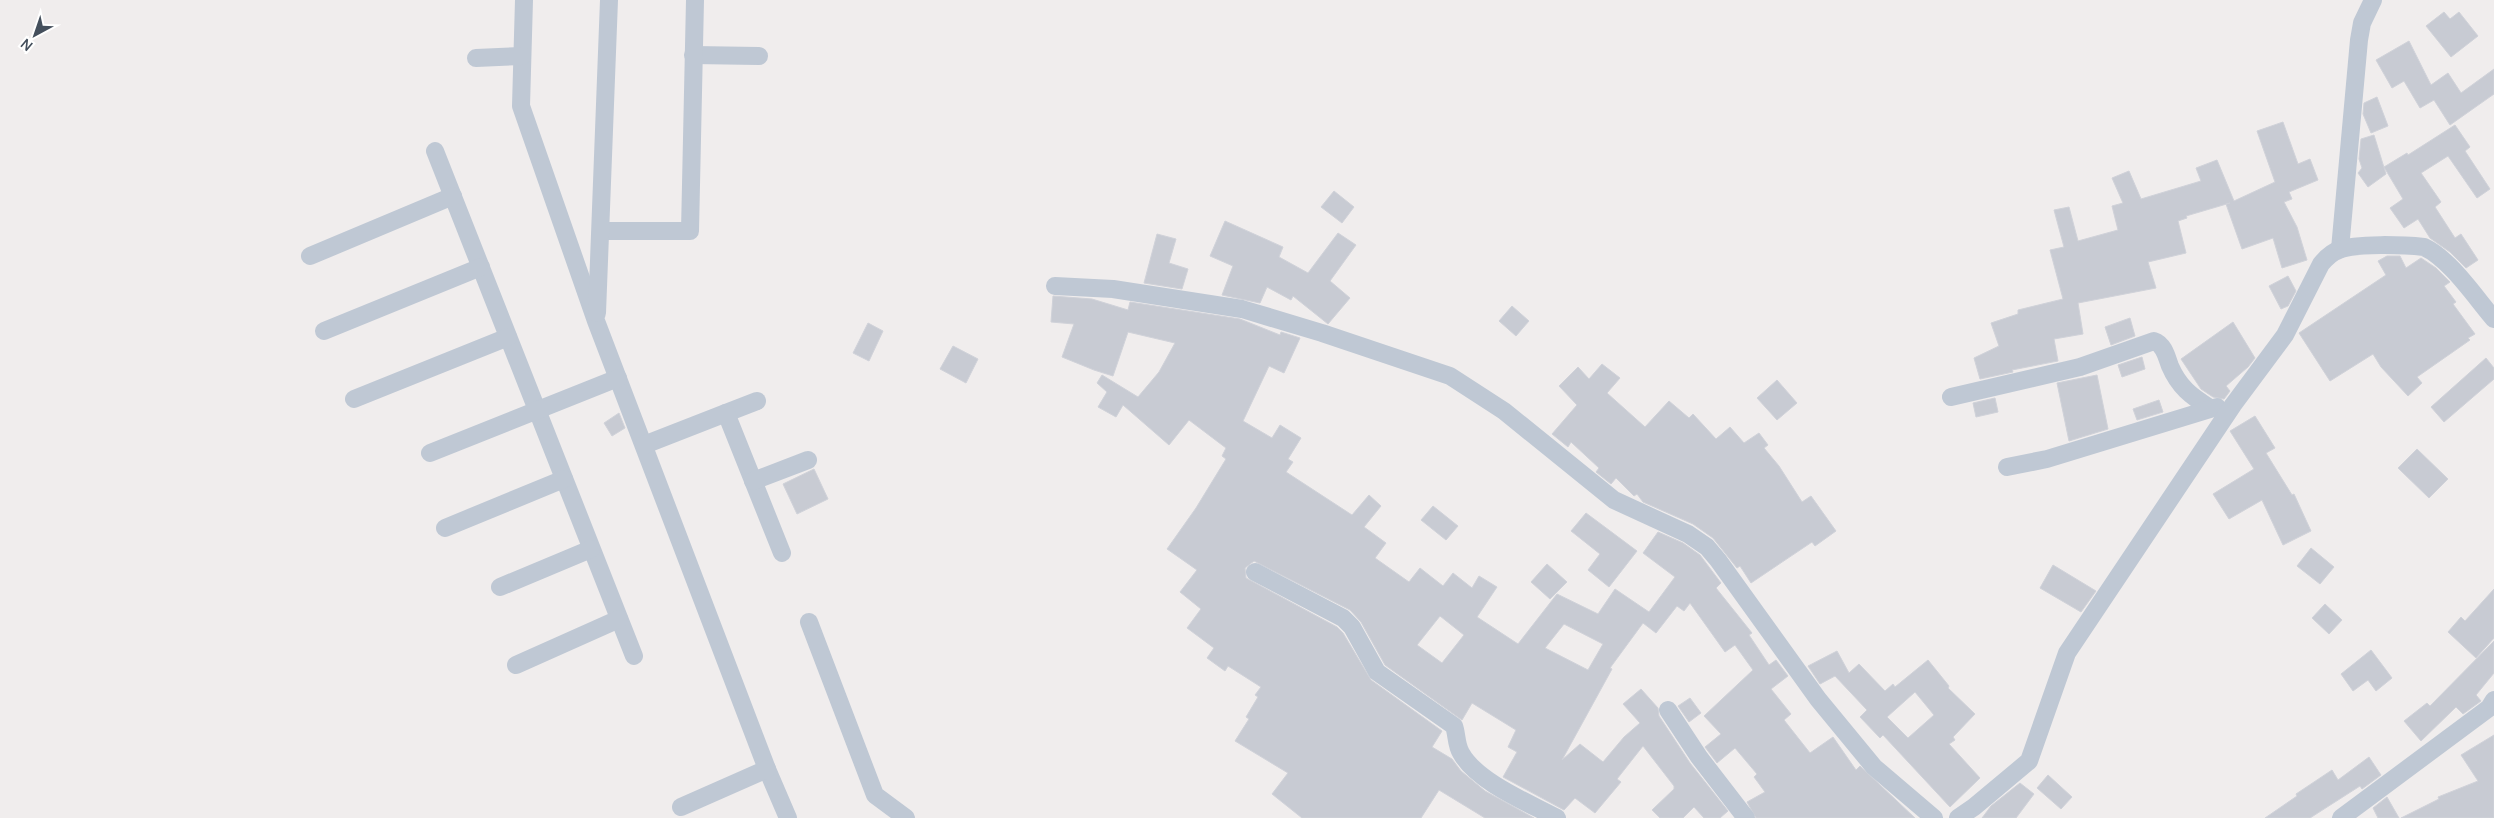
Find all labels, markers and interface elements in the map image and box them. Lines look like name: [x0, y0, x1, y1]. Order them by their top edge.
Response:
north arrow: [10, 10, 60, 60]
text: N: [16, 35, 36, 56]

